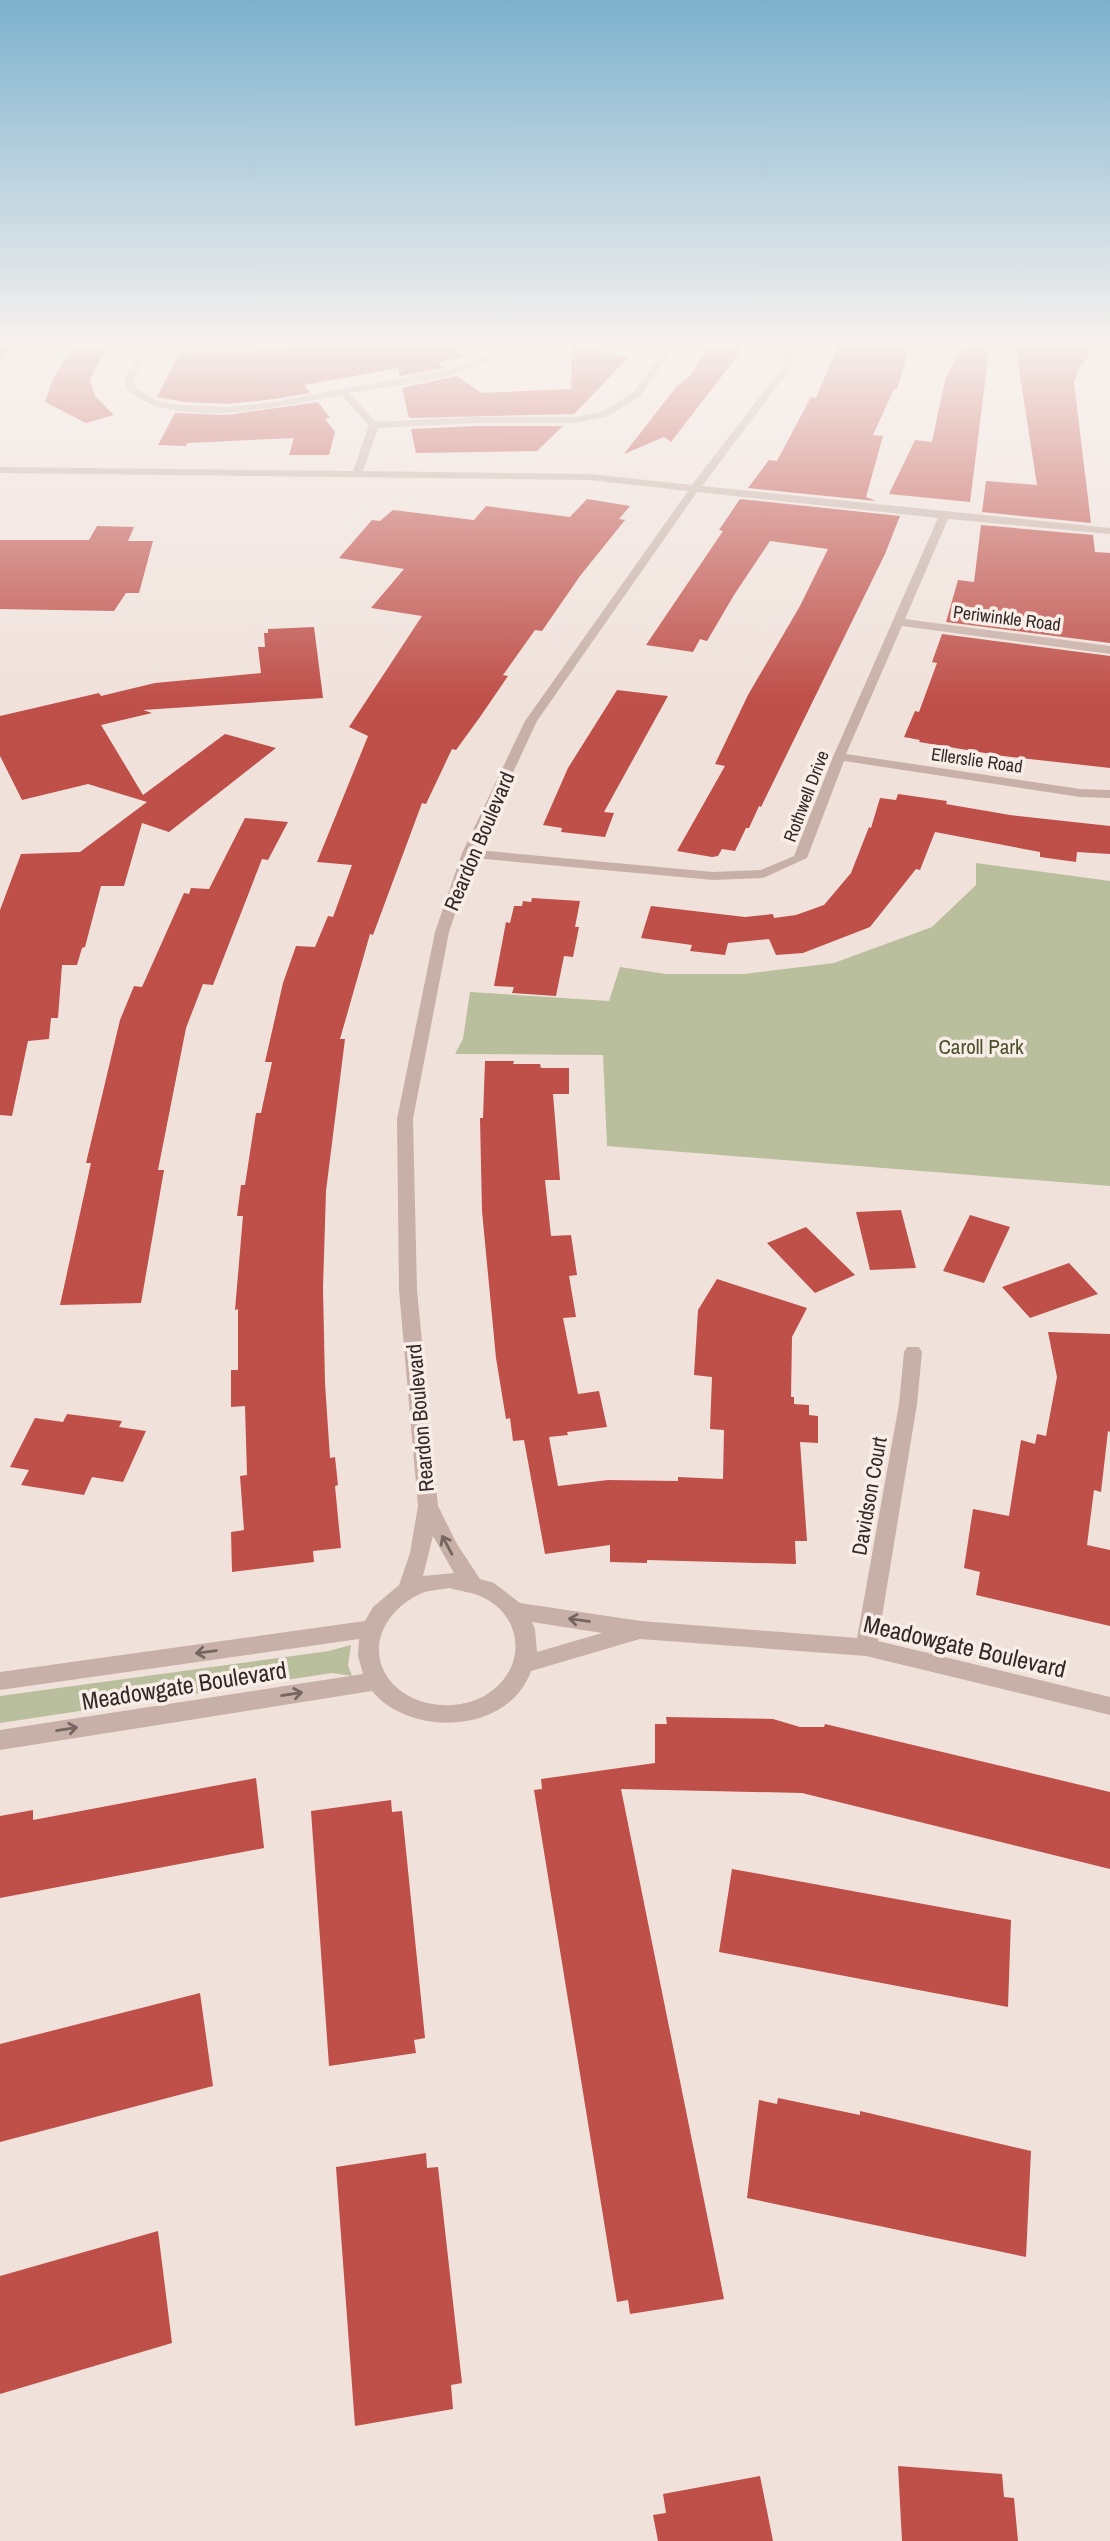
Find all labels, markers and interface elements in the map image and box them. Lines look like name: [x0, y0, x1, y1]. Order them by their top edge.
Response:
street label: Periwinkle Road: [952, 599, 1062, 637]
street label: Ellerslie Road: [930, 741, 1024, 779]
street label: Rothwell Drive: [777, 747, 835, 845]
street label: Reardon Boulevard: [437, 767, 521, 915]
park label: Caroll Park: [938, 1032, 1024, 1061]
street label: Reardon Boulevard: [399, 1343, 441, 1493]
street label: Davidson Court: [844, 1434, 894, 1557]
one-way arrow: [440, 1535, 454, 1556]
street label: Meadowgate Boulevard: [861, 1607, 1069, 1685]
one-way arrow: [568, 1614, 591, 1627]
one-way arrow: [195, 1646, 218, 1659]
street label: Meadowgate Boulevard: [79, 1653, 289, 1717]
one-way arrow: [280, 1688, 303, 1701]
one-way arrow: [56, 1722, 78, 1735]

